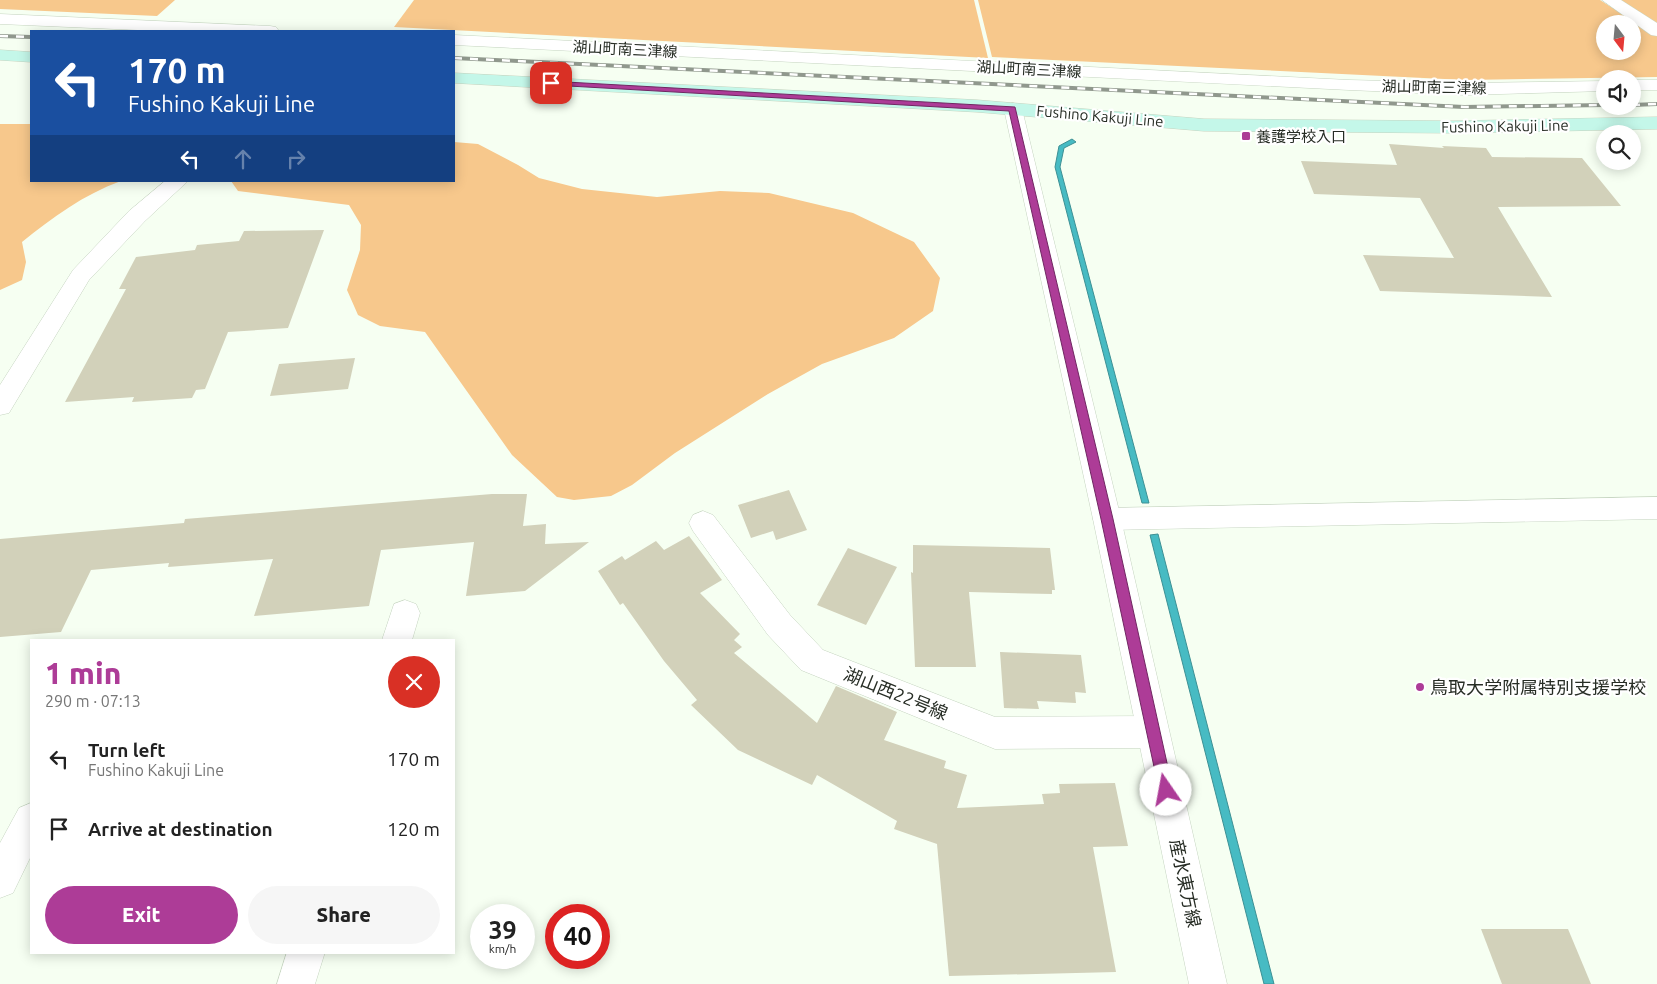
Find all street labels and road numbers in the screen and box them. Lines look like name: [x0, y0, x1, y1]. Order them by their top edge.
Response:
street label: 湖山町南三津線: [572, 38, 678, 60]
street label: 湖山町南三津線: [976, 58, 1082, 80]
street label: 湖山町南三津線: [1381, 78, 1487, 96]
street label: Fushino Kakuji Line: [1036, 102, 1164, 130]
street label: Fushino Kakuji Line: [1441, 116, 1569, 136]
street label: 湖山西22号線: [841, 663, 951, 723]
street label: 産水東方線: [1167, 837, 1205, 929]

